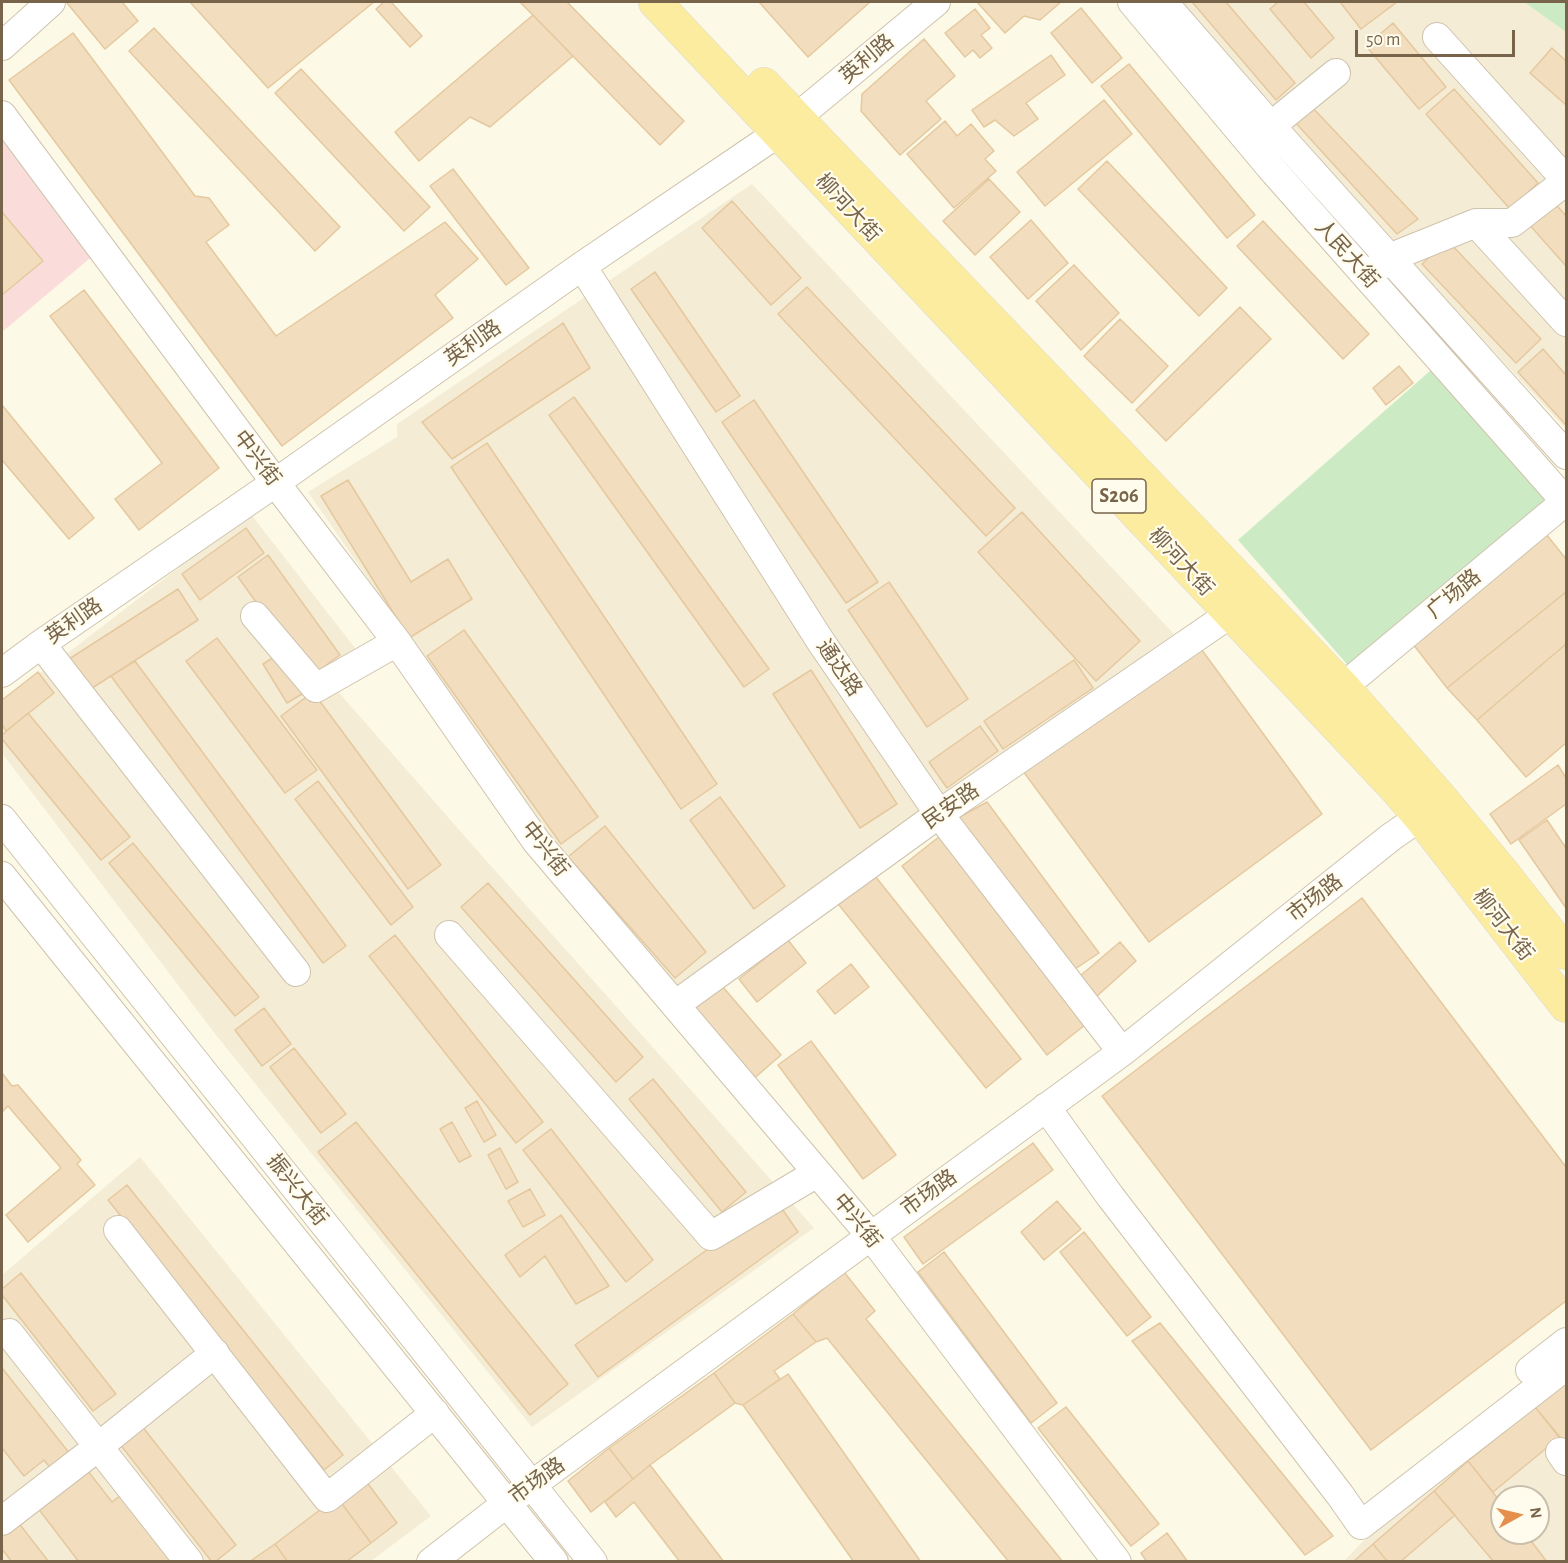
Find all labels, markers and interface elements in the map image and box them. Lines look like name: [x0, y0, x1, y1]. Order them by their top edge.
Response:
scale bar: [1358, 18, 1518, 56]
street label: 英利路: [835, 29, 899, 89]
text: 50 m: [1366, 31, 1400, 49]
street label: 柳河大街: [810, 169, 886, 247]
street label: 人民大街: [1310, 214, 1384, 294]
street label: 英利路: [440, 315, 506, 371]
street label: 中兴街: [228, 425, 286, 491]
road number: S206: [1092, 479, 1146, 513]
street label: 柳河大街: [1143, 523, 1219, 601]
street label: 广场路: [1422, 564, 1486, 624]
street label: 英利路: [41, 593, 107, 649]
street label: 通达路: [811, 635, 867, 701]
street label: 民安路: [918, 778, 984, 834]
street label: 中兴街: [516, 816, 574, 882]
street label: 市场路: [1282, 869, 1348, 927]
street label: 柳河大街: [1467, 884, 1539, 966]
street label: 振兴大街: [261, 1149, 333, 1231]
street label: 市场路: [896, 1164, 962, 1222]
street label: 中兴街: [827, 1189, 887, 1253]
street label: 市场路: [504, 1452, 570, 1510]
north arrow: [1490, 1485, 1550, 1545]
text: N: [1527, 1506, 1545, 1519]

